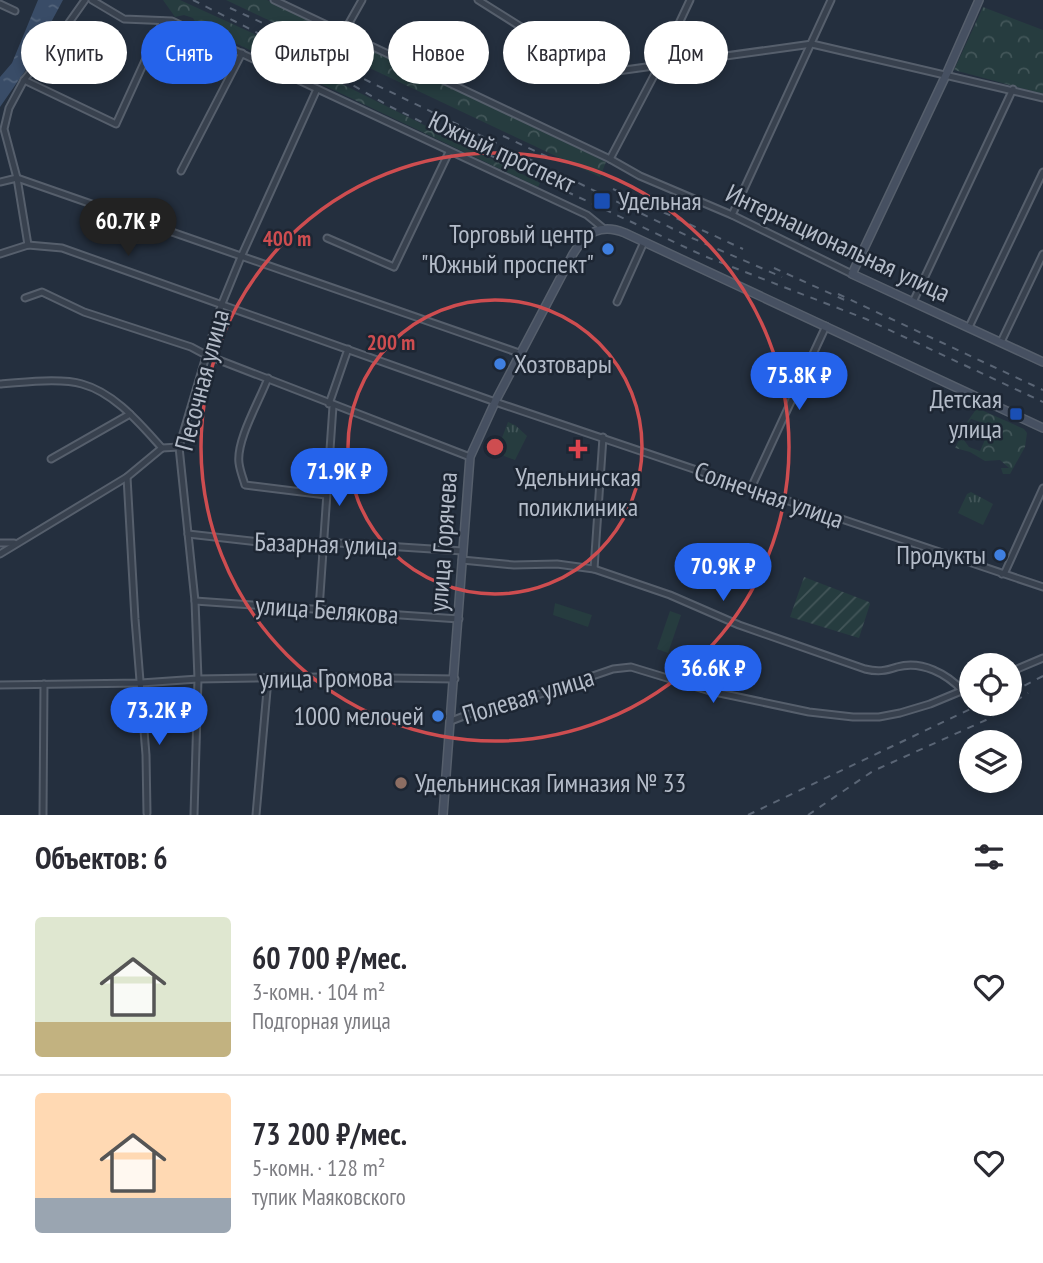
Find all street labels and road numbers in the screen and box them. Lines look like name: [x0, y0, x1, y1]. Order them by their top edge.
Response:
street label: Южный проспект: [424, 103, 581, 200]
street label: Интернациональная улица: [721, 176, 956, 309]
street label: Песочная улица: [167, 306, 236, 454]
street label: Солнечная улица: [690, 454, 848, 535]
street label: улица Горячева: [421, 471, 464, 613]
street label: Базарная улица: [254, 525, 398, 562]
street label: улица Белякова: [254, 588, 400, 631]
street label: улица Громова: [259, 660, 393, 695]
street label: Полевая улица: [458, 660, 598, 731]

